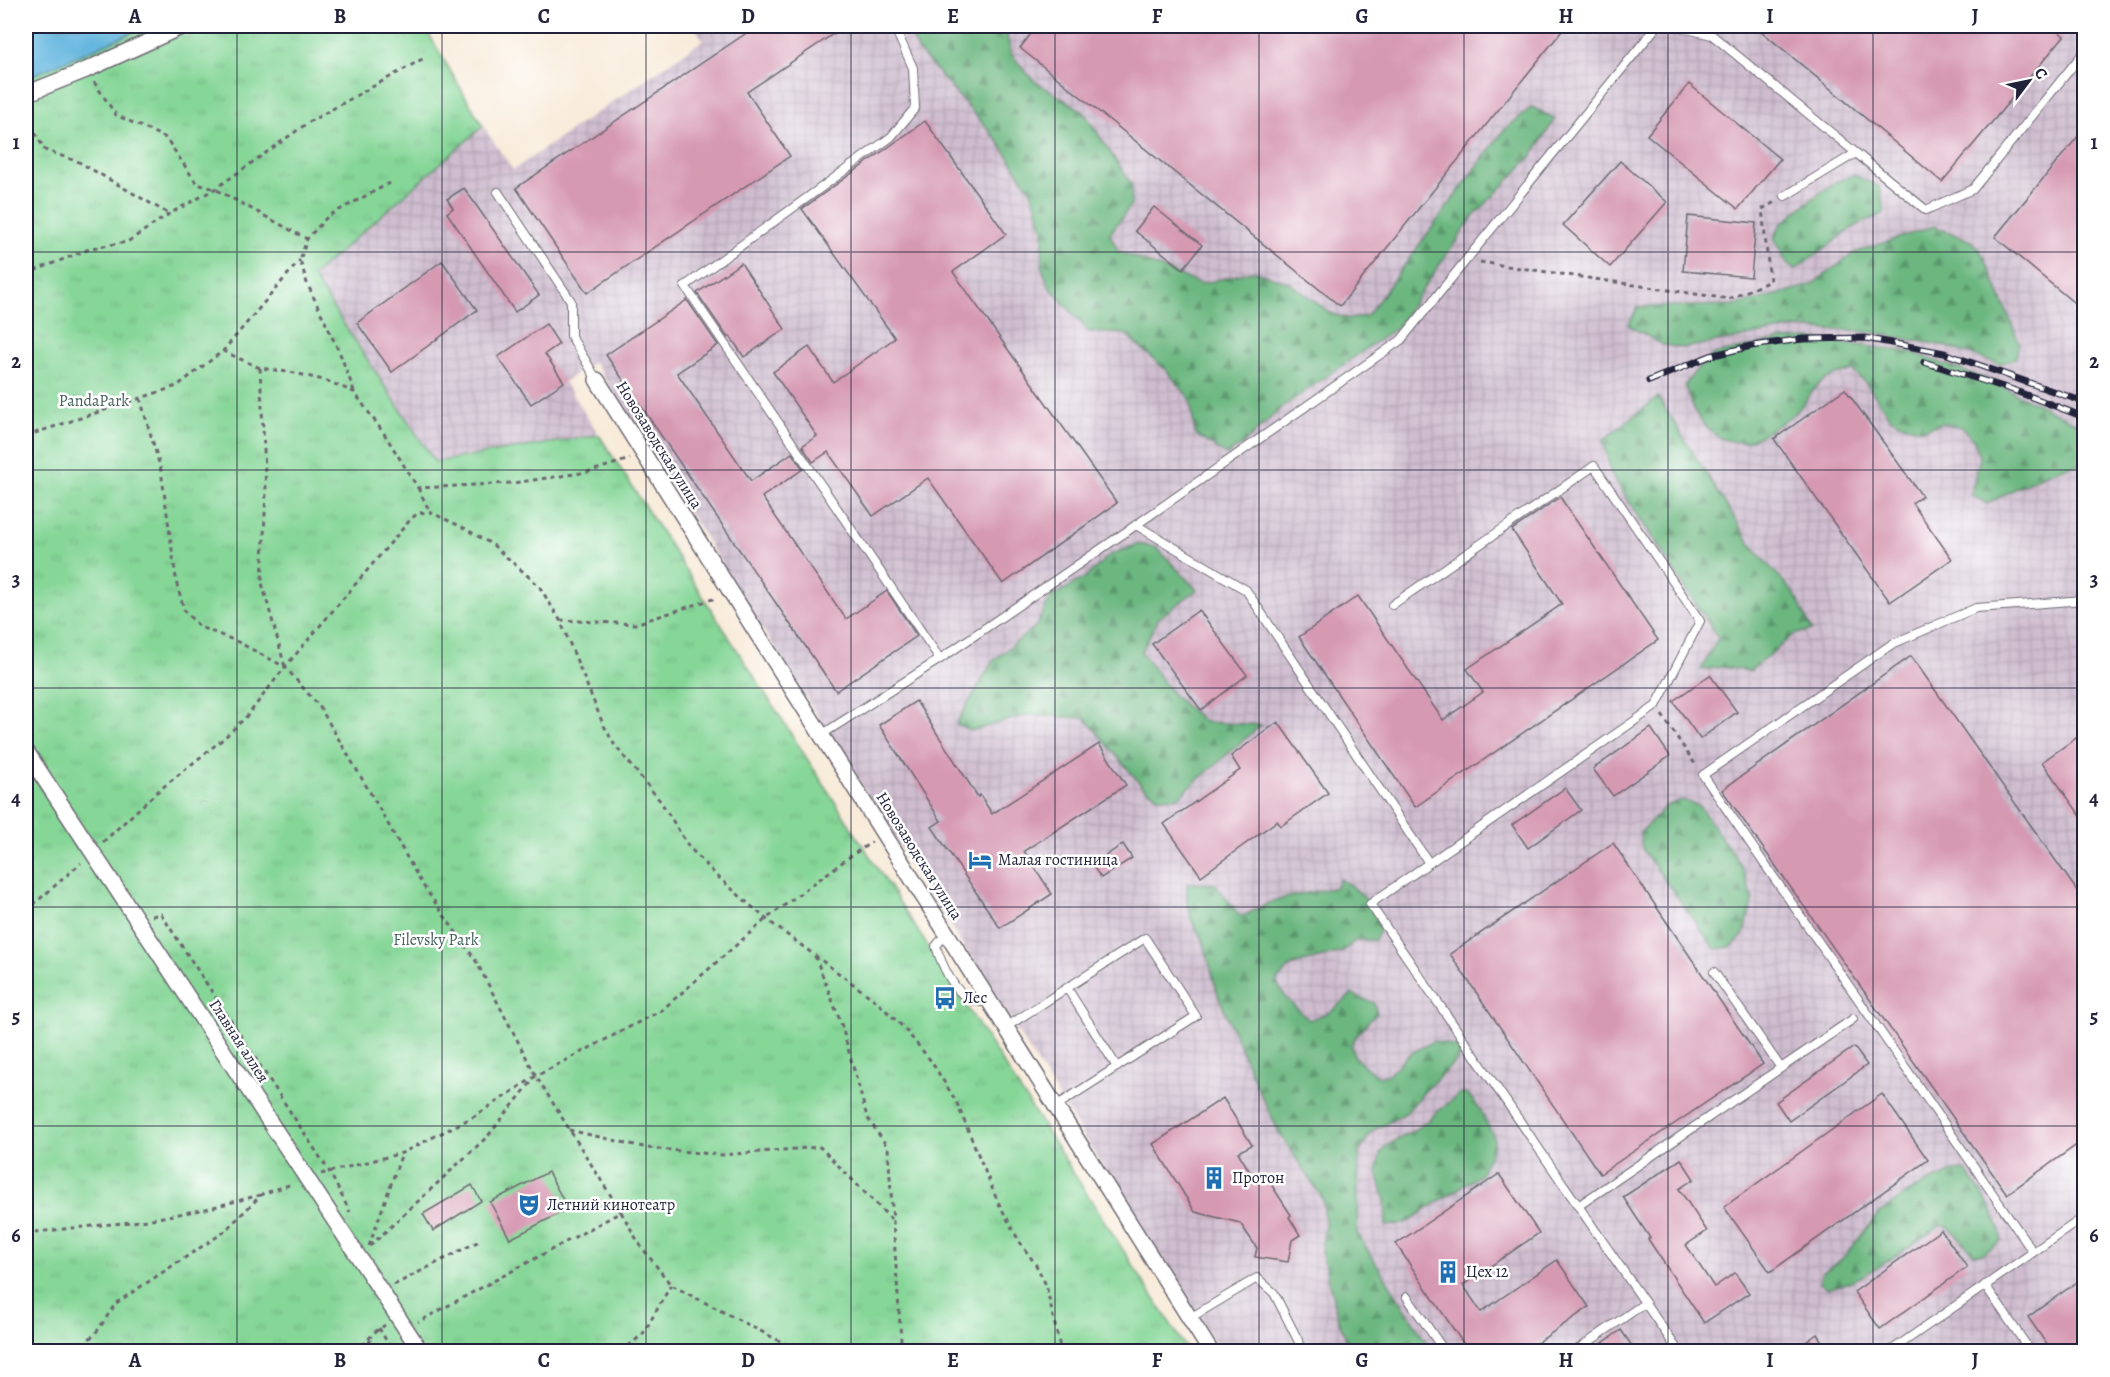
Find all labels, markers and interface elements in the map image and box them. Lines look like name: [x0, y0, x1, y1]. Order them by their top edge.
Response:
text: A: [128, 3, 142, 30]
text: B: [334, 3, 346, 30]
text: C: [538, 3, 550, 30]
text: D: [741, 3, 755, 30]
text: E: [947, 3, 959, 30]
text: F: [1152, 3, 1163, 30]
text: G: [1355, 3, 1369, 30]
text: H: [1559, 3, 1574, 30]
text: I: [1766, 3, 1774, 30]
text: J: [1972, 3, 1979, 30]
north arrow: [1999, 51, 2059, 111]
text: С: [2029, 64, 2053, 84]
text: 1: [12, 129, 20, 156]
text: 1: [2090, 129, 2098, 156]
text: 2: [11, 348, 21, 375]
text: 2: [2089, 348, 2099, 375]
street label: Новозаводская улица: [611, 377, 708, 514]
park label: PandaPark: [59, 390, 129, 412]
text: 3: [12, 566, 20, 593]
text: 3: [2090, 566, 2098, 593]
text: 4: [11, 785, 21, 812]
text: 4: [2089, 785, 2099, 812]
street label: Новозаводская улица: [871, 788, 968, 925]
hotel icon: Малая гостиница: [967, 847, 993, 873]
place label: Малая гостиница: [998, 849, 1119, 871]
park label: Filevsky Park: [393, 929, 479, 951]
bus stop icon: Лес: [932, 985, 958, 1011]
place label: Лес: [963, 987, 987, 1009]
street label: Главная аллея: [204, 995, 274, 1087]
text: 5: [12, 1003, 20, 1030]
text: 5: [2090, 1003, 2098, 1030]
building icon: Протон: [1201, 1165, 1227, 1191]
place label: Протон: [1232, 1167, 1284, 1189]
theatre icon: Летний кинотеатр: [516, 1192, 542, 1218]
place label: Летний кинотеатр: [547, 1194, 675, 1216]
text: 6: [11, 1222, 21, 1249]
text: 6: [2089, 1222, 2099, 1249]
building icon: Цех 12: [1435, 1259, 1461, 1285]
place label: Цех 12: [1466, 1261, 1509, 1283]
text: A: [128, 1347, 142, 1374]
text: B: [334, 1347, 346, 1374]
text: C: [538, 1347, 550, 1374]
text: D: [741, 1347, 755, 1374]
text: E: [947, 1347, 959, 1374]
text: F: [1152, 1347, 1163, 1374]
text: G: [1355, 1347, 1369, 1374]
text: H: [1559, 1347, 1574, 1374]
text: I: [1766, 1347, 1774, 1374]
text: J: [1972, 1347, 1979, 1374]

